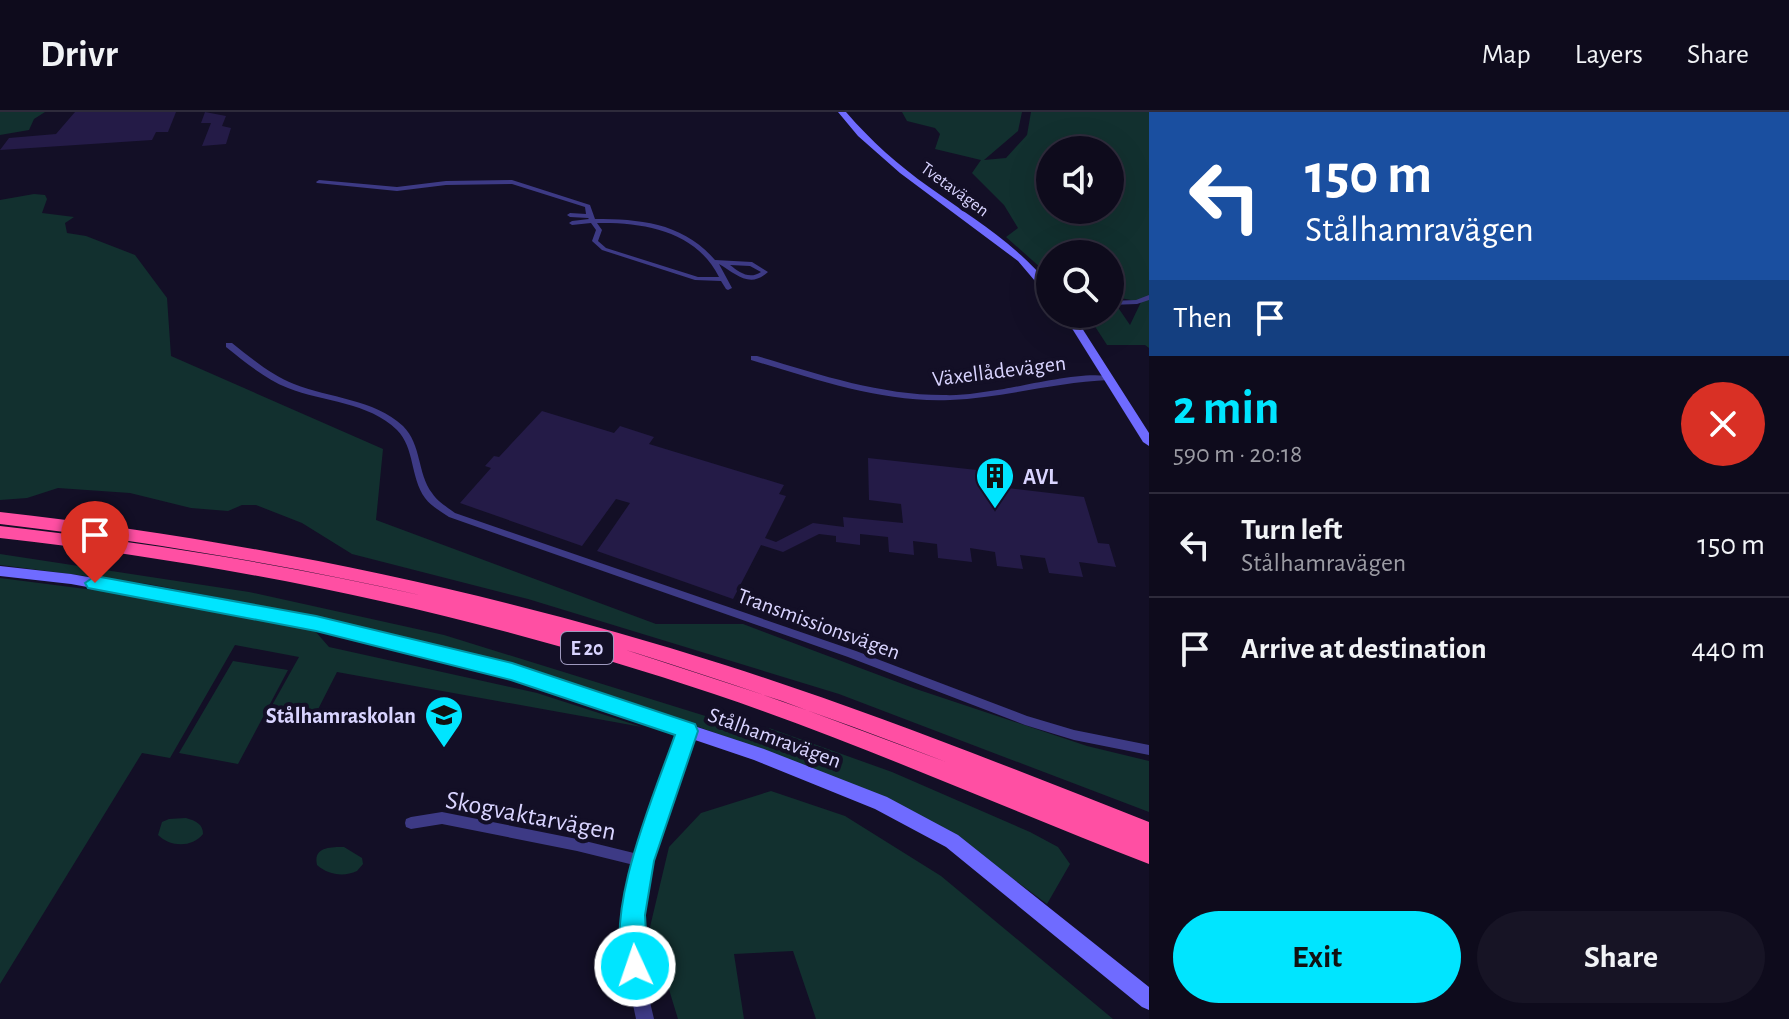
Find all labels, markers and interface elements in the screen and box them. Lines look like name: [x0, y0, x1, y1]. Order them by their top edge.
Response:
text: Drivr: [40, 36, 118, 74]
text: Map: [1482, 41, 1531, 69]
text: Layers: [1575, 41, 1643, 69]
text: Share: [1687, 41, 1749, 69]
map controls: [1036, 136, 1124, 328]
button: sound: [1036, 136, 1124, 224]
icon: left: [1173, 144, 1277, 248]
text: 150 m: [1305, 147, 1432, 203]
street label: Tvetavägen: [917, 159, 992, 220]
text: Stålhamravägen: [1305, 212, 1534, 248]
button: search: [1036, 240, 1124, 328]
icon: arrive: [1248, 296, 1292, 340]
text: Then: [1173, 303, 1232, 333]
street label: Växellådevägen: [931, 352, 1067, 390]
button: close: [1681, 382, 1765, 466]
text: 2 min: [1173, 385, 1280, 433]
text: 590 m · 20:18: [1173, 441, 1302, 467]
building icon: AVL: [974, 455, 1016, 510]
place label: AVL: [1023, 466, 1058, 488]
pin: [61, 501, 129, 583]
icon: arrive: [73, 513, 117, 557]
text: Turn left: [1241, 515, 1342, 545]
icon: left: [1173, 523, 1217, 567]
text: 150 m: [1697, 530, 1765, 560]
text: Stålhamravägen: [1241, 550, 1406, 576]
street label: Transmissionsvägen: [734, 584, 903, 664]
icon: arrive: [1173, 627, 1217, 671]
road number: E 20: [561, 632, 613, 664]
text: Arrive at destination: [1241, 634, 1487, 664]
text: 440 m: [1691, 634, 1765, 664]
school or university icon: Stålhamraskolan: [423, 694, 465, 749]
street label: Stålhamravägen: [705, 704, 844, 772]
place label: Stålhamraskolan: [266, 705, 416, 727]
street label: Skogvaktarvägen: [444, 787, 618, 845]
button: Exit: [1173, 911, 1461, 1003]
button: Share: [1477, 911, 1765, 1003]
position arrow: [593, 924, 677, 1008]

